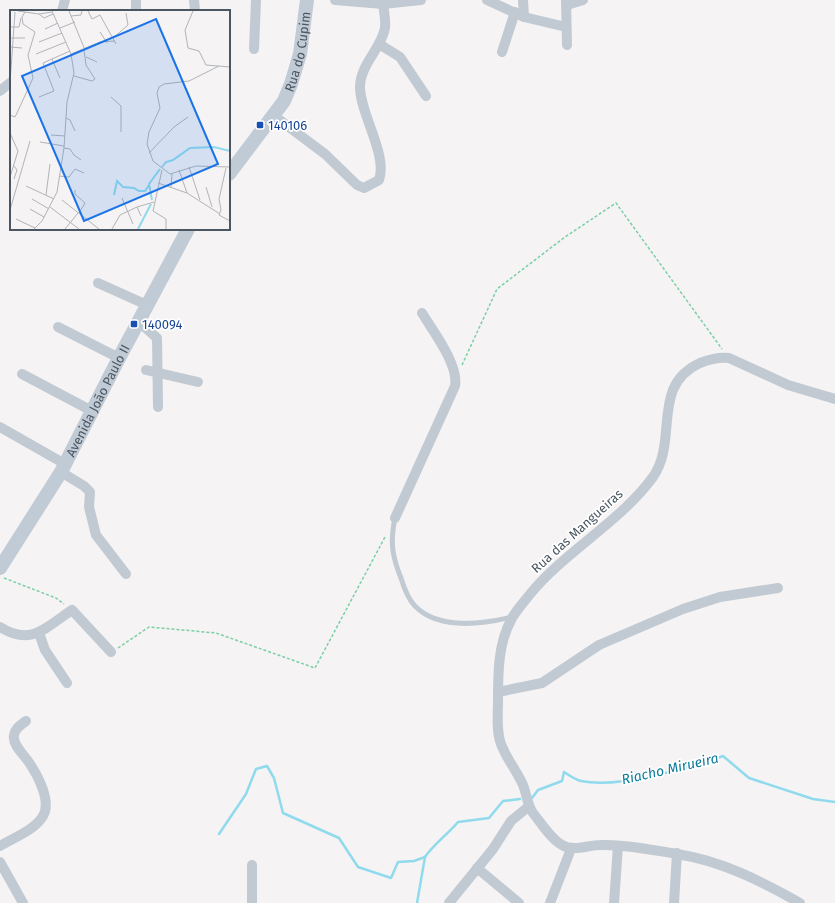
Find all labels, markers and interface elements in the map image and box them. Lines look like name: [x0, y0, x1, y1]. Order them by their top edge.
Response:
inset map: [10, 10, 230, 230]
street label: Rua do Cupim: [281, 10, 313, 94]
place label: 140106: [268, 118, 307, 133]
marker: 140106: [255, 120, 265, 130]
place label: 140094: [142, 317, 183, 332]
marker: 140094: [129, 319, 139, 329]
street label: Avenida João Paulo II: [63, 342, 132, 459]
street label: Rua das Mangueiras: [528, 486, 626, 576]
water label: Riacho Mirueira: [620, 750, 720, 788]

